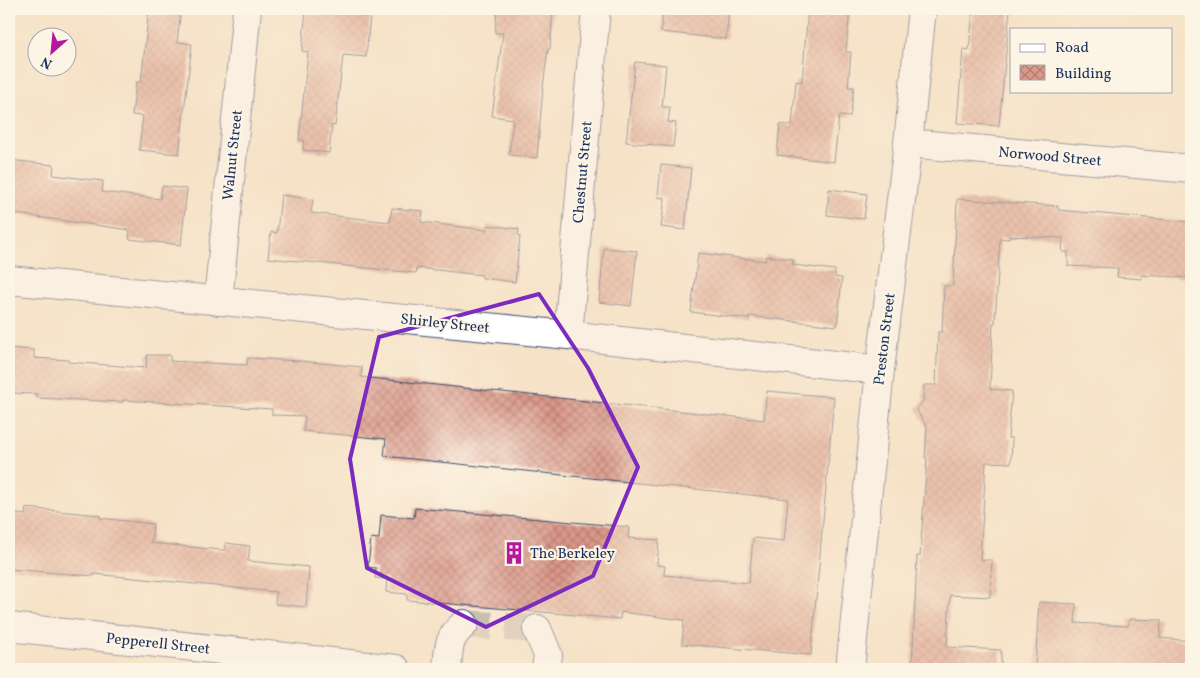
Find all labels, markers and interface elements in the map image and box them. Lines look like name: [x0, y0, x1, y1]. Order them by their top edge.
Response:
north arrow: [28, 28, 78, 78]
legend: [1010, 28, 1172, 92]
text: Road: [1055, 38, 1089, 59]
text: N: [38, 51, 56, 73]
text: Building: [1055, 64, 1112, 85]
street label: Walnut Street: [218, 109, 249, 201]
street label: Chestnut Street: [569, 120, 598, 224]
street label: Norwood Street: [997, 143, 1102, 172]
street label: Preston Street: [869, 292, 902, 387]
street label: Shirley Street: [399, 309, 490, 340]
building icon: The Berkeley: [501, 540, 527, 566]
place label: The Berkeley: [530, 544, 615, 565]
street label: Pepperell Street: [105, 629, 211, 660]

